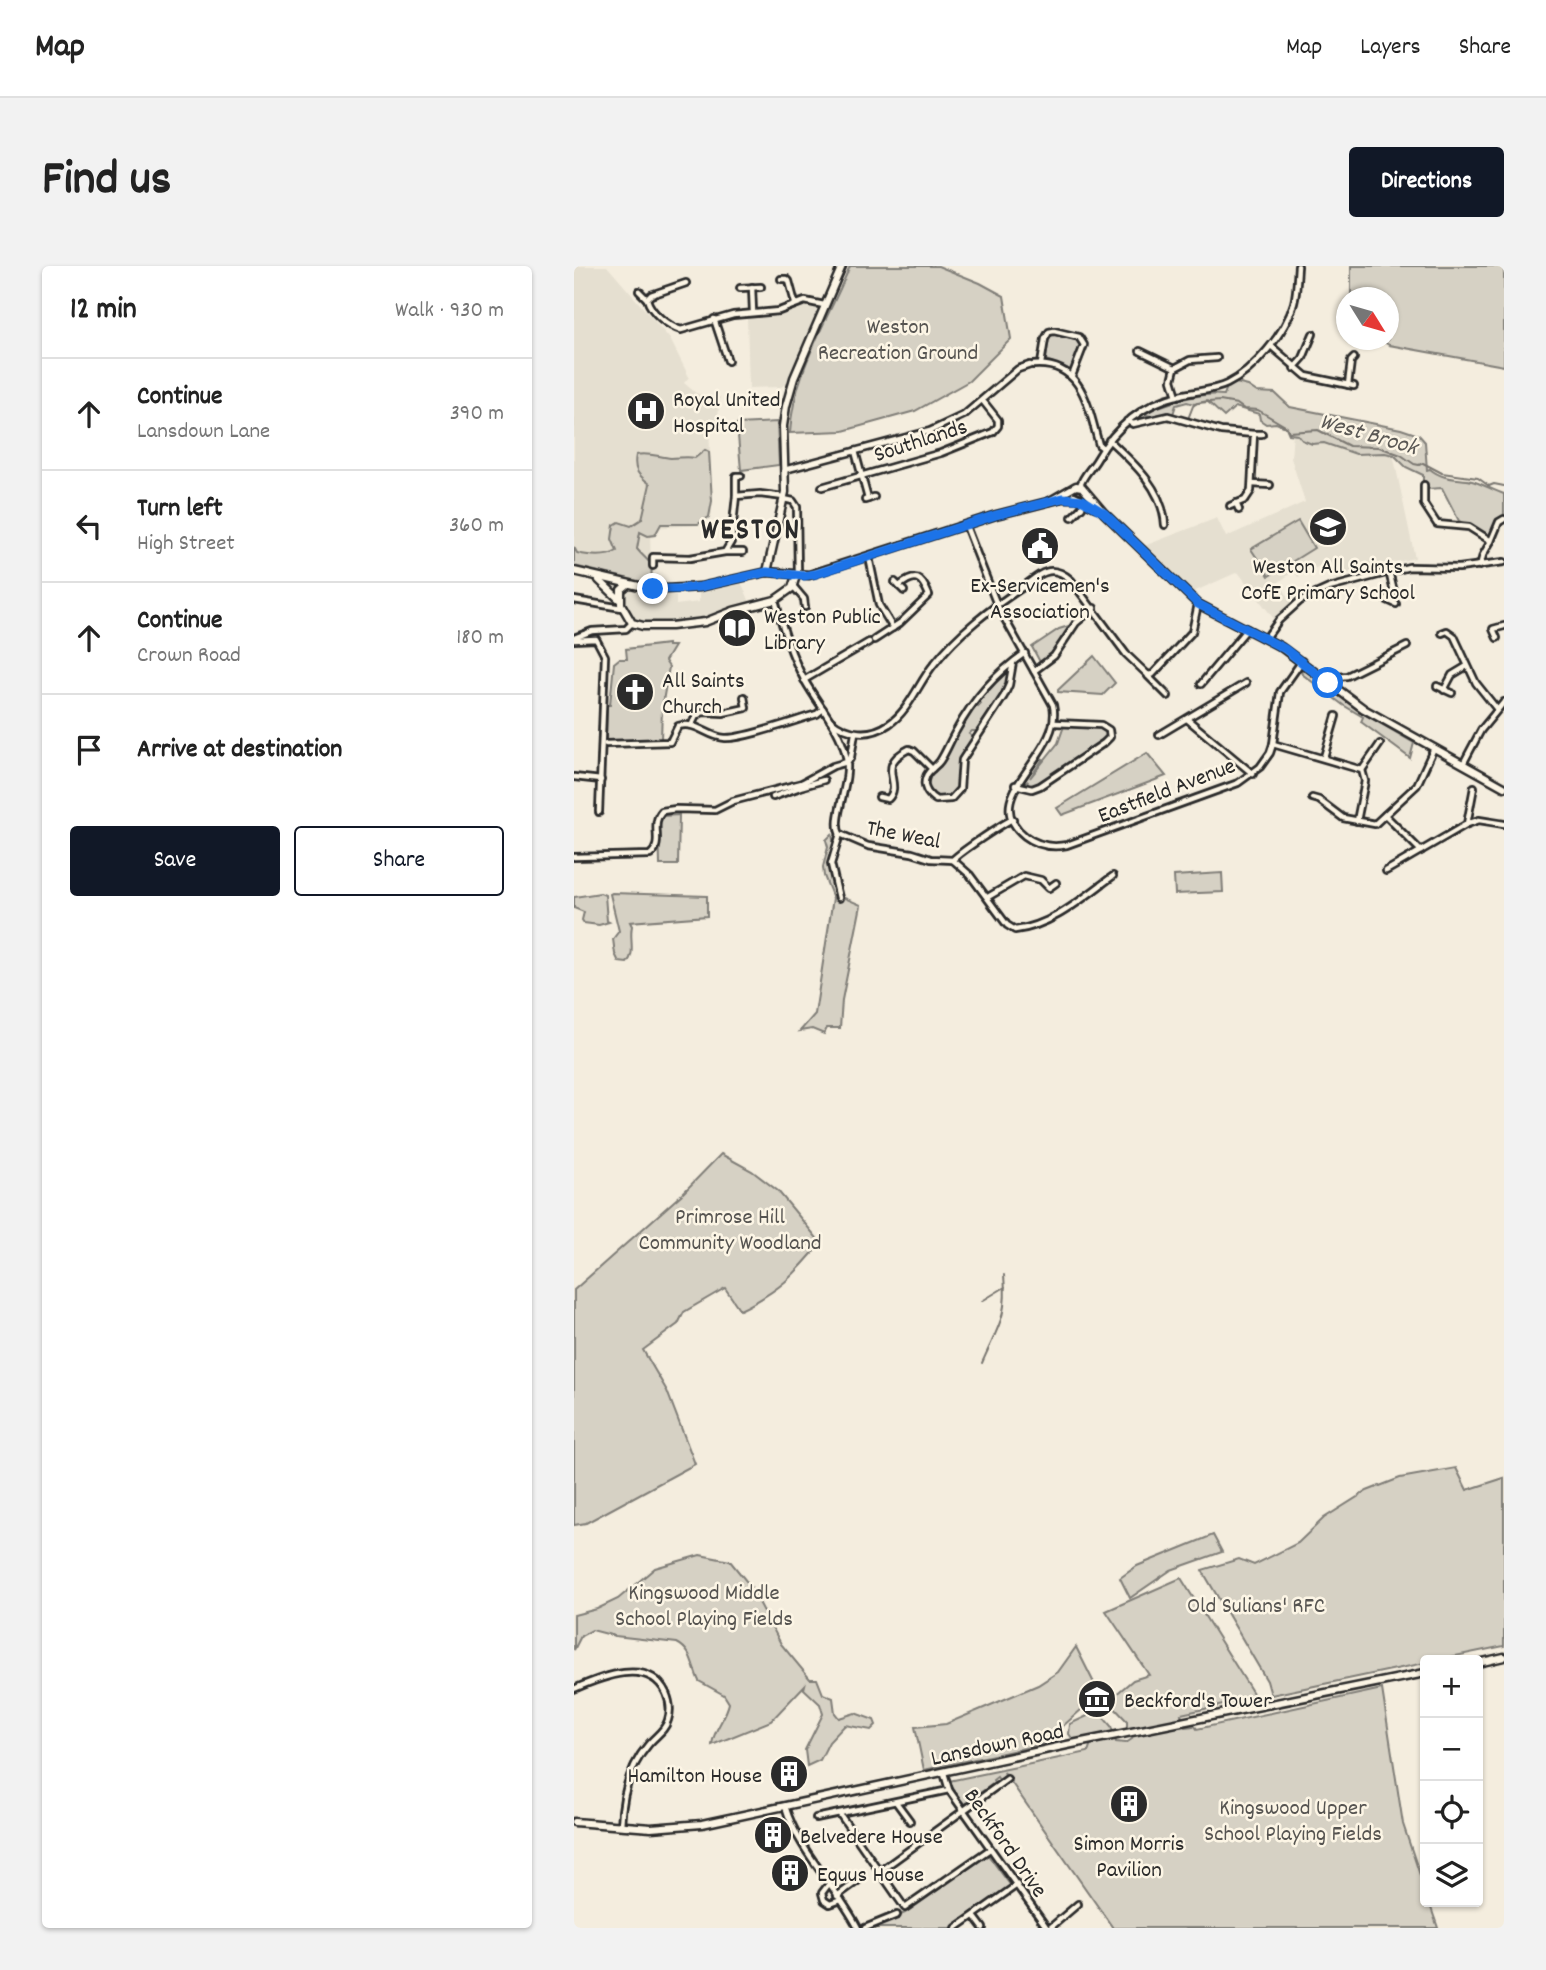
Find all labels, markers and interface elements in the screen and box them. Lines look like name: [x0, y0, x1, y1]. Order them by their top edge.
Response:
text: Map: [35, 25, 85, 72]
text: Map: [1286, 31, 1322, 65]
text: Layers: [1360, 31, 1421, 65]
text: Share: [1459, 31, 1511, 65]
text: Find us: [42, 147, 171, 217]
button: Directions: [1349, 147, 1504, 217]
north arrow: [1336, 287, 1399, 350]
text: 12 min: [70, 290, 137, 333]
text: Walk · 930 m: [395, 295, 504, 328]
park label: Weston Recreation Ground: [818, 312, 978, 371]
text: Continue: [137, 379, 222, 416]
place label: Royal United Hospital: [673, 385, 781, 444]
hospital icon: Royal United Hospital: [625, 390, 667, 432]
icon: ahead: [70, 395, 108, 433]
text: 390 m: [450, 398, 504, 431]
water label: West Brook: [1315, 406, 1423, 467]
street label: Southlands: [870, 412, 972, 473]
text: Lansdown Lane: [137, 416, 270, 449]
text: Turn left: [137, 491, 223, 528]
school or university icon: Weston All Saints CofE Primary School: [1307, 506, 1349, 548]
icon: left: [70, 507, 108, 545]
text: 360 m: [449, 510, 504, 543]
district label: WESTON: [701, 511, 801, 554]
public building icon: Ex-Servicemen's Association: [1019, 525, 1061, 567]
text: High Street: [137, 528, 235, 561]
place label: Weston All Saints CofE Primary School: [1241, 552, 1416, 611]
place label: Ex-Servicemen's Association: [970, 571, 1110, 630]
route end: [637, 573, 668, 604]
place label: Weston Public Library: [764, 602, 881, 661]
text: Continue: [137, 603, 222, 640]
library icon: Weston Public Library: [716, 607, 758, 649]
icon: ahead: [70, 619, 108, 657]
text: 180 m: [456, 622, 504, 655]
text: Crown Road: [137, 640, 241, 673]
place label: All Saints Church: [662, 666, 745, 725]
route start: [1312, 667, 1343, 698]
church icon: All Saints Church: [614, 671, 656, 713]
icon: arrive: [70, 731, 108, 769]
text: Arrive at destination: [137, 732, 342, 769]
street label: Eastfield Avenue: [1094, 751, 1241, 834]
street label: The Weal: [864, 813, 944, 860]
button: Save: [70, 826, 280, 896]
button: Share: [294, 826, 504, 896]
park label: Primrose Hill Community Woodland: [638, 1202, 822, 1261]
park label: Kingswood Middle School Playing Fields: [615, 1578, 793, 1637]
park label: Old Sulians' RFC: [1187, 1591, 1325, 1624]
map controls: [1420, 1655, 1483, 1907]
button: +: [1420, 1655, 1483, 1718]
museum icon: Beckford's Tower: [1076, 1678, 1118, 1720]
place label: Beckford's Tower: [1124, 1686, 1272, 1719]
street label: Lansdown Road: [928, 1716, 1067, 1777]
button: −: [1420, 1718, 1483, 1781]
building icon: Hamilton House: [768, 1753, 810, 1795]
place label: Hamilton House: [628, 1761, 762, 1794]
button: locate: [1420, 1781, 1483, 1844]
street label: Beckford Drive: [954, 1783, 1054, 1905]
building icon: Simon Morris Pavilion: [1108, 1783, 1150, 1825]
park label: Kingswood Upper School Playing Fields: [1204, 1793, 1382, 1852]
building icon: Belvedere House: [752, 1814, 794, 1856]
place label: Belvedere House: [800, 1822, 943, 1855]
place label: Simon Morris Pavilion: [1074, 1829, 1184, 1888]
button: layers: [1420, 1844, 1483, 1907]
building icon: Equus House: [769, 1852, 811, 1894]
place label: Equus House: [817, 1860, 924, 1893]

